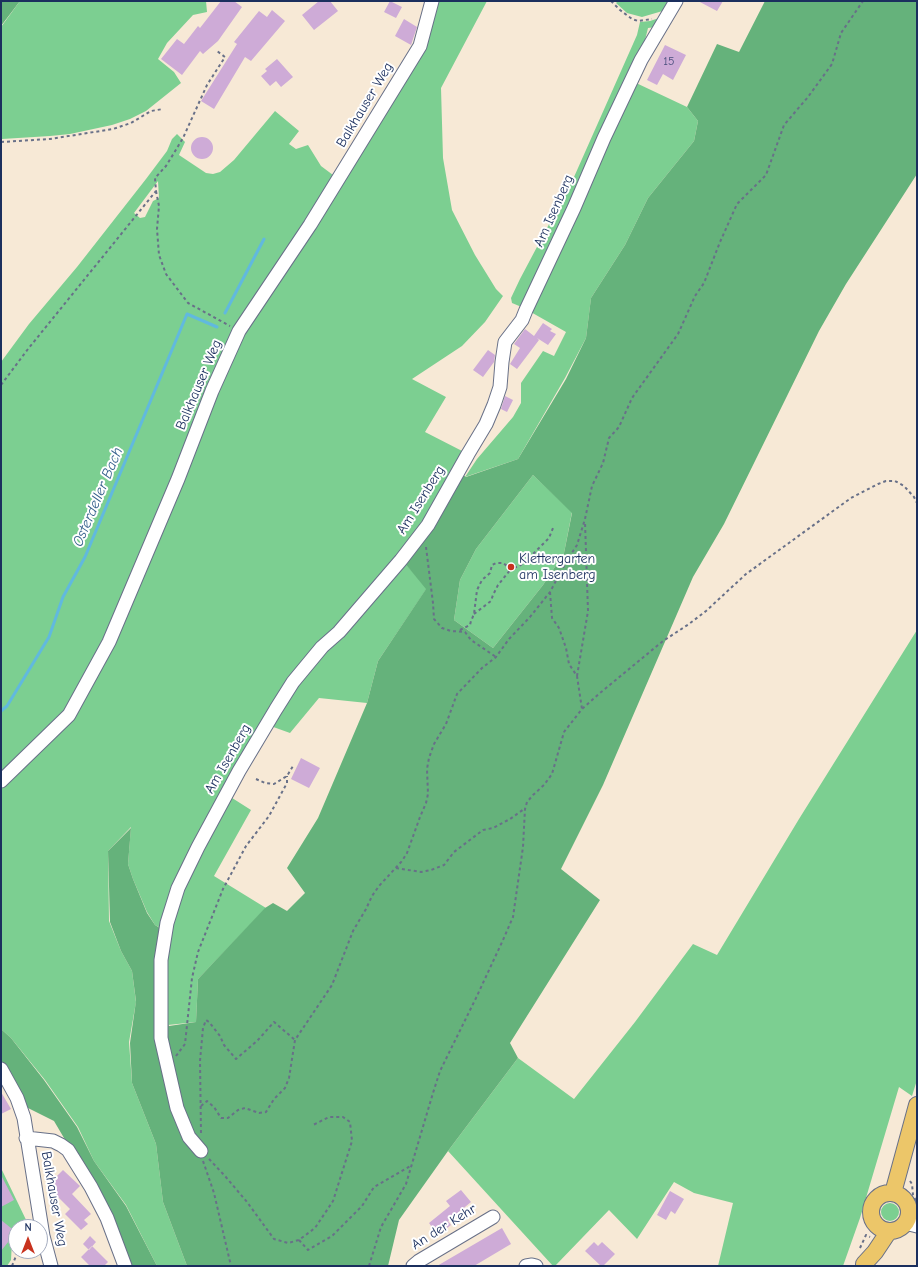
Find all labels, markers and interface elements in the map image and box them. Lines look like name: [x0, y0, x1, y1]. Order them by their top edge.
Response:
house number: 15: [663, 55, 675, 69]
street label: Balkhauser Weg: [333, 59, 397, 151]
street label: Am Isenberg: [531, 172, 577, 250]
street label: Balkhauser Weg: [172, 337, 226, 433]
water label: Osterdeller Bach: [69, 445, 127, 549]
street label: Am Isenberg: [393, 463, 449, 537]
place label: Klettergarten am Isenberg: [519, 551, 596, 584]
marker: Klettergarten am Isenberg: [506, 562, 516, 572]
street label: Am Isenberg: [201, 721, 255, 797]
street label: Balkhauser Weg: [37, 1150, 71, 1248]
street label: An der Kehr: [409, 1200, 479, 1254]
north arrow: [8, 1219, 48, 1259]
text: N: [24, 1221, 32, 1234]

